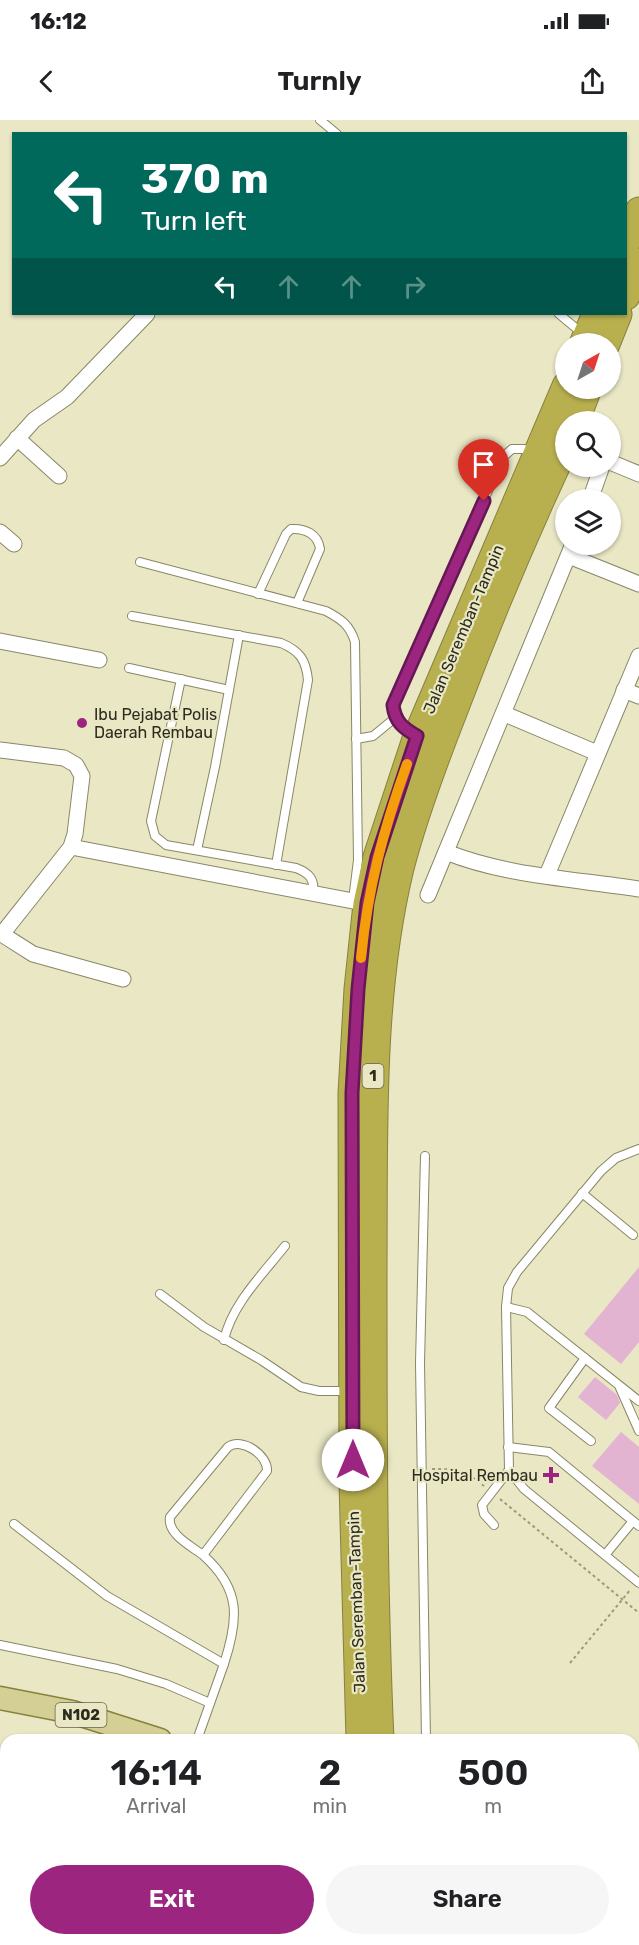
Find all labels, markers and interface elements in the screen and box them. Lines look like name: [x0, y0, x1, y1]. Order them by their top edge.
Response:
text: 16:12: [30, 8, 87, 35]
icon: back: [30, 65, 63, 98]
text: Turnly: [277, 65, 362, 97]
icon: share: [576, 65, 609, 98]
text: 370 m: [141, 154, 269, 204]
icon: left: [42, 156, 120, 234]
text: Turn left: [141, 205, 246, 237]
icon: left: [209, 270, 242, 303]
icon: ahead: [272, 270, 305, 303]
icon: ahead: [335, 270, 368, 303]
icon: right: [398, 270, 431, 303]
north arrow: [555, 333, 621, 399]
map controls: [555, 333, 621, 555]
button: search: [555, 411, 621, 477]
pin: [458, 439, 509, 501]
icon: arrive: [467, 448, 500, 481]
button: layers: [555, 489, 621, 555]
street label: Jalan Seremban-Tampin: [419, 542, 508, 717]
place label: Ibu Pejabat Polis Daerah Rembau: [94, 705, 217, 742]
marker: Ibu Pejabat Polis Daerah Rembau: [75, 716, 89, 730]
road number: 1: [362, 1064, 384, 1088]
position arrow: [321, 1428, 385, 1492]
place label: Hospital Rembau: [411, 1466, 538, 1485]
marker: Hospital Rembau: [542, 1466, 560, 1484]
street label: Jalan Seremban-Tampin: [344, 1511, 369, 1693]
road number: N102: [56, 1703, 106, 1727]
text: 16:14: [110, 1751, 202, 1794]
text: 2: [318, 1751, 341, 1794]
text: 500: [458, 1751, 529, 1794]
text: Arrival: [126, 1794, 186, 1818]
text: min: [313, 1794, 347, 1818]
text: m: [484, 1794, 502, 1818]
button: Exit: [30, 1865, 314, 1934]
button: Share: [326, 1865, 609, 1934]

